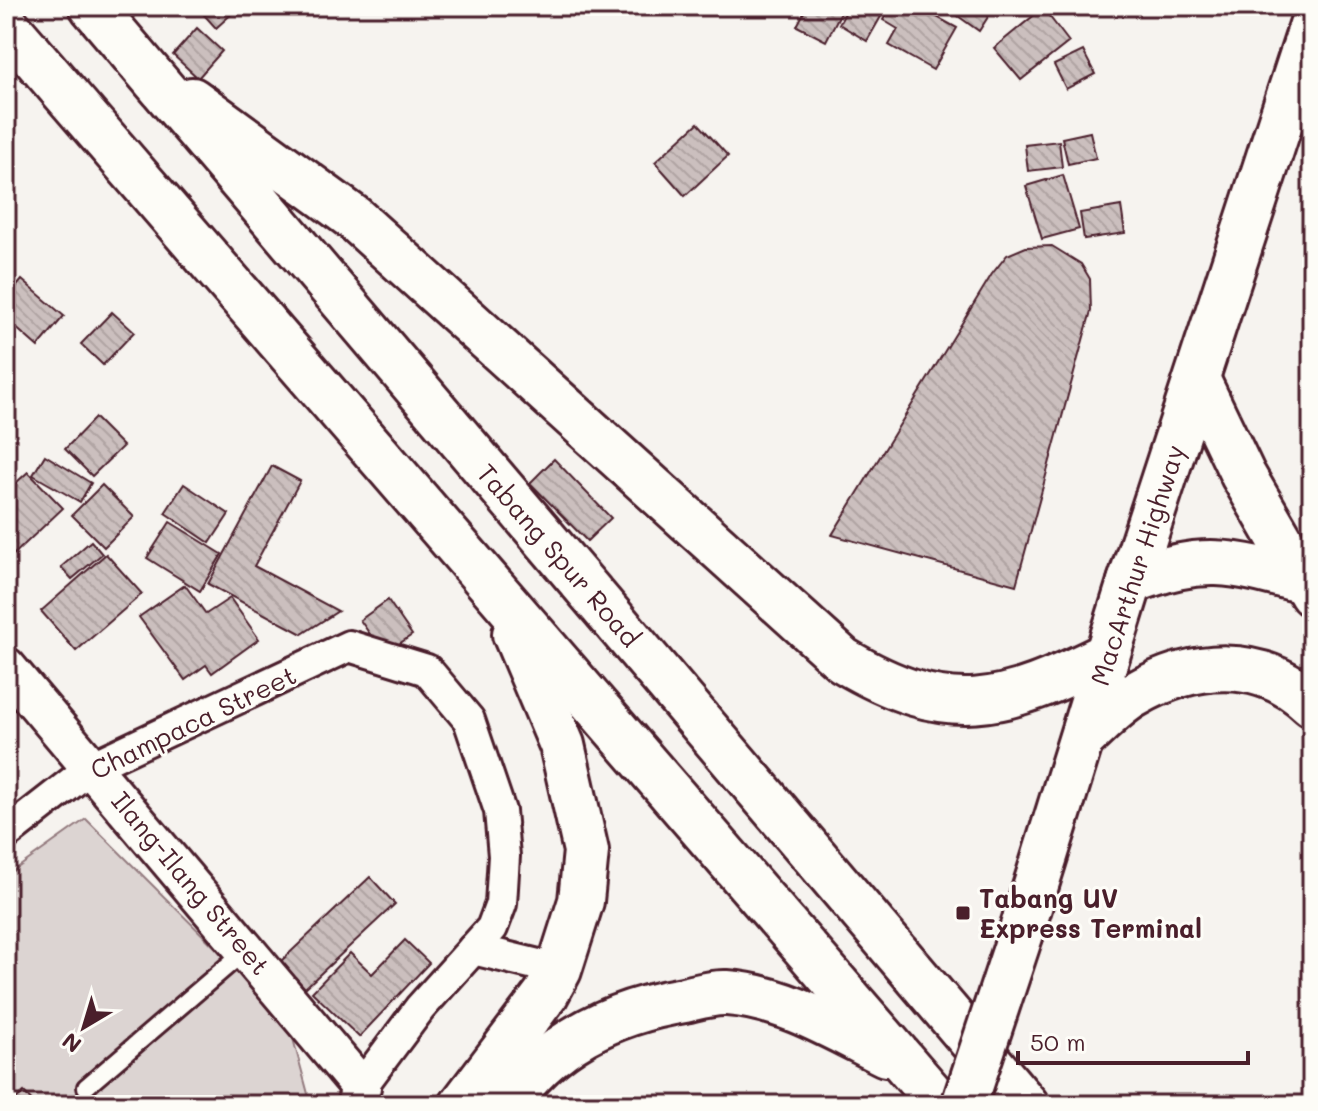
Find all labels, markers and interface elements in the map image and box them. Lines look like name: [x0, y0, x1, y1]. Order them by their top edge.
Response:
street label: MacArthur Highway: [1082, 440, 1192, 690]
street label: Tabang Spur Road: [470, 456, 648, 654]
street label: Champaca Street: [84, 657, 302, 787]
street label: Ilang-Ilang Street: [104, 784, 278, 982]
place label: Tabang UV Express Terminal: [979, 881, 1202, 945]
marker: Tabang UV Express Terminal: [954, 904, 972, 922]
north arrow: [44, 987, 124, 1067]
scale bar: [1018, 1015, 1248, 1065]
text: 50 m: [1030, 1026, 1086, 1057]
text: N: [56, 1027, 87, 1060]

